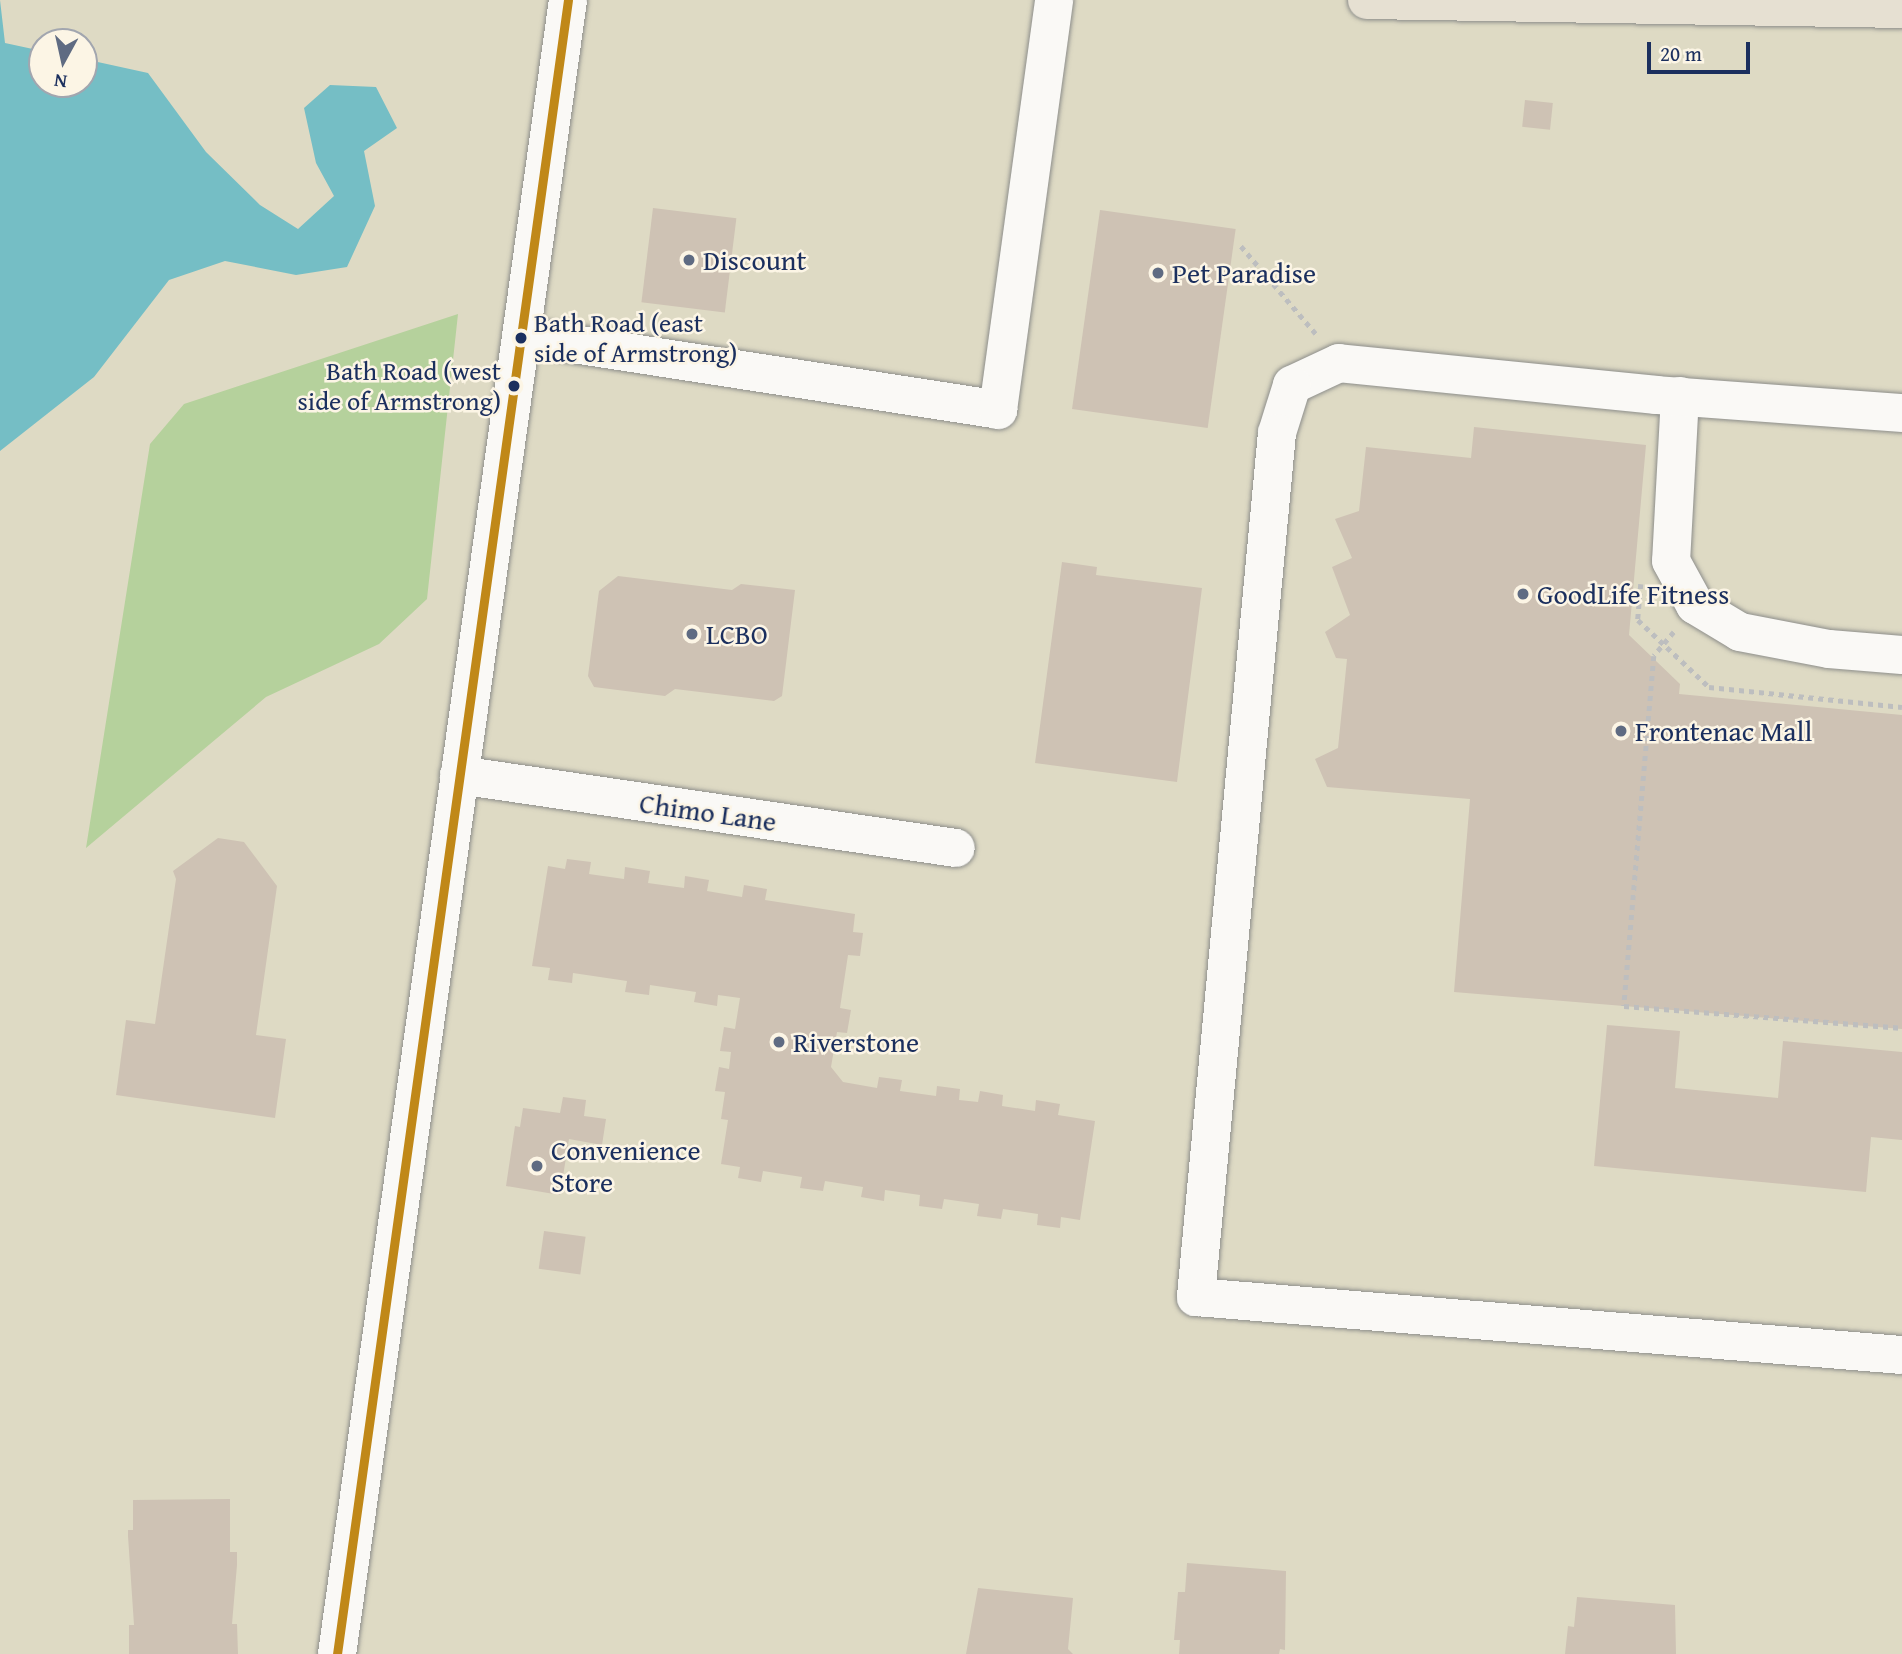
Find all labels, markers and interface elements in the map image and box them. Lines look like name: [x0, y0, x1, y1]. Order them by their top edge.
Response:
north arrow: [28, 28, 98, 98]
scale bar: [1650, 28, 1753, 72]
text: 20 m: [1660, 38, 1702, 69]
text: N: [52, 67, 69, 97]
place label: Discount: [703, 243, 806, 277]
marker: Discount: [681, 252, 697, 268]
place label: Pet Paradise: [1172, 256, 1316, 290]
marker: Pet Paradise: [1150, 265, 1166, 281]
place label: Bath Road (east side of Armstrong): [534, 307, 737, 368]
marker: Bath Road (east side of Armstrong): [514, 331, 528, 345]
place label: Bath Road (west side of Armstrong): [298, 355, 501, 416]
marker: Bath Road (west side of Armstrong): [507, 379, 521, 393]
place label: GoodLife Fitness: [1537, 577, 1729, 611]
marker: GoodLife Fitness: [1515, 586, 1531, 602]
place label: LCBO: [706, 617, 768, 651]
marker: LCBO: [684, 626, 700, 642]
place label: Frontenac Mall: [1635, 714, 1812, 748]
marker: Frontenac Mall: [1613, 723, 1629, 739]
street label: Chimo Lane: [637, 786, 779, 838]
place label: Riverstone: [793, 1025, 919, 1059]
marker: Riverstone: [771, 1034, 787, 1050]
place label: Convenience Store: [551, 1133, 701, 1199]
marker: Convenience Store: [529, 1158, 545, 1174]

